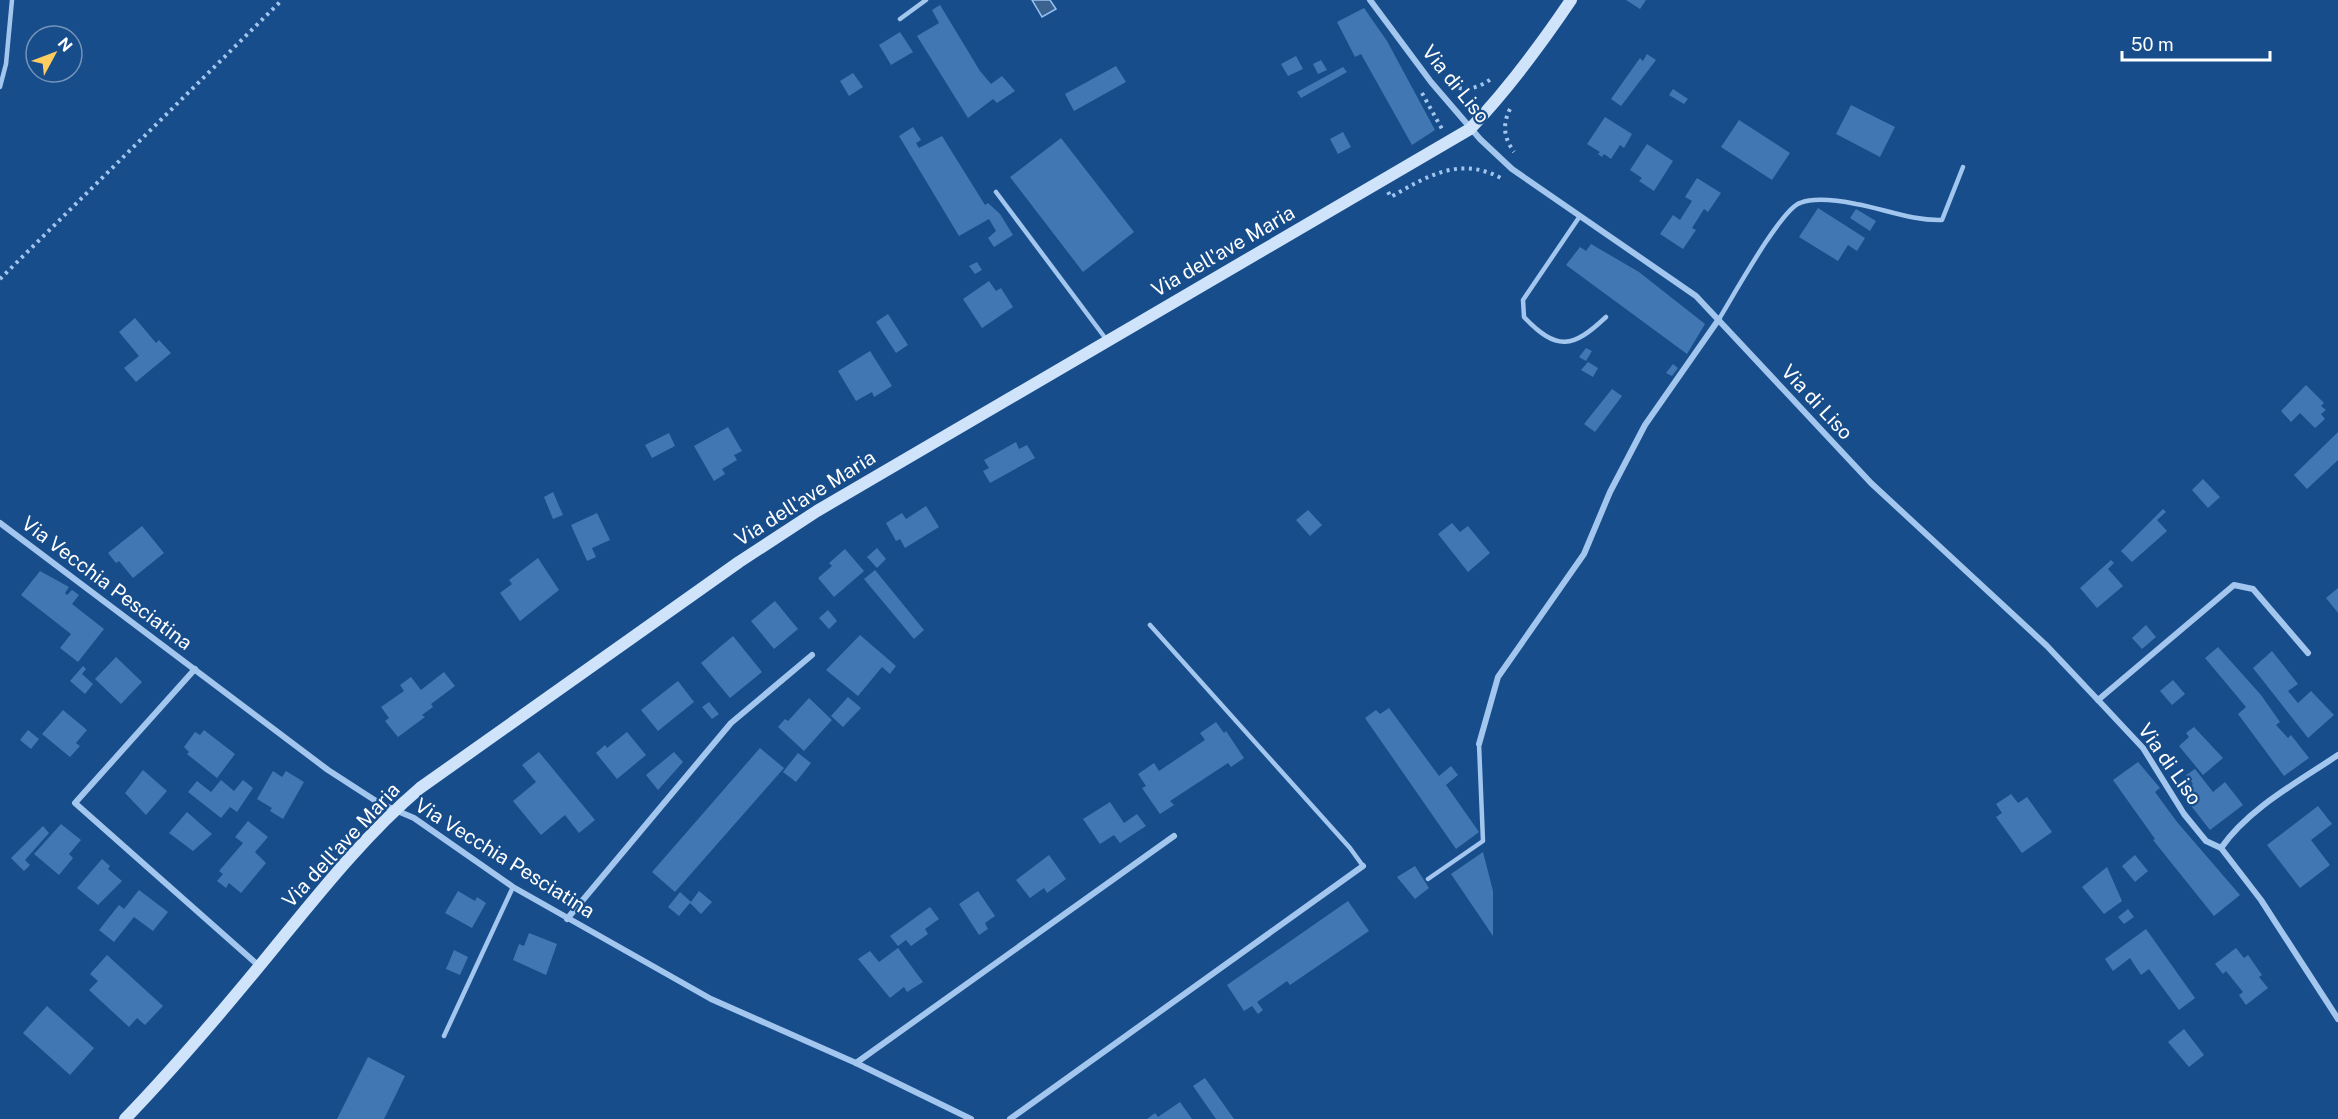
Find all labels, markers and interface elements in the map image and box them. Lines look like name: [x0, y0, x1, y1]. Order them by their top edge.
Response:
north arrow: [24, 24, 84, 84]
scale bar: [2122, 24, 2270, 62]
text: N: [54, 34, 76, 55]
text: 50 m: [2131, 34, 2174, 55]
street label: Via di Liso: [1417, 40, 1495, 128]
street label: Via dell'ave Maria: [1147, 200, 1299, 302]
street label: Via di Liso: [1776, 359, 1858, 445]
street label: Via dell'ave Maria: [730, 445, 880, 551]
street label: Via Vecchia Pesciatina: [17, 511, 197, 655]
street label: Via di Liso: [2133, 719, 2207, 809]
street label: Via dell'ave Maria: [277, 778, 405, 912]
street label: Via Vecchia Pesciatina: [411, 793, 599, 923]

